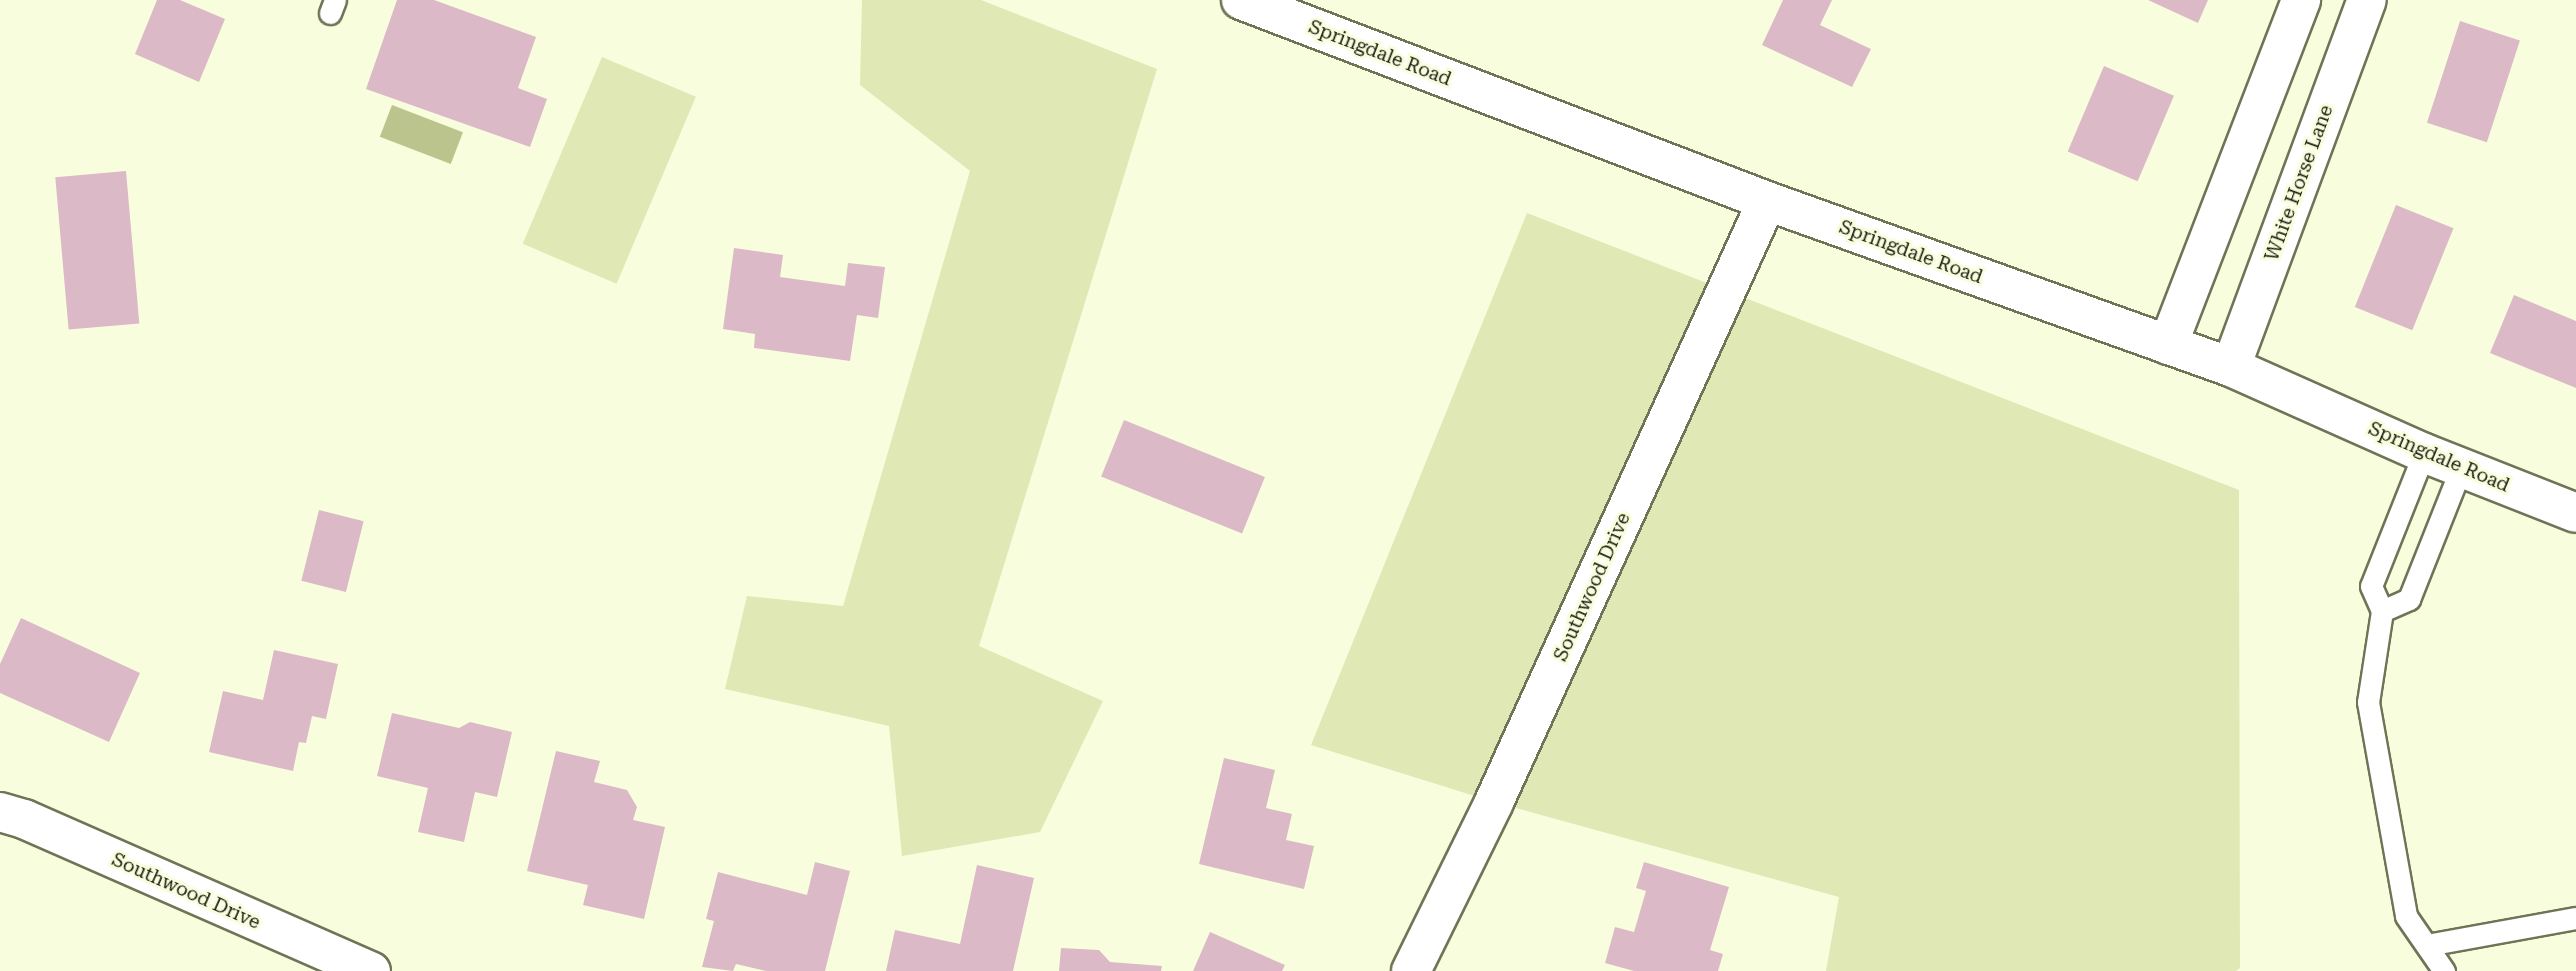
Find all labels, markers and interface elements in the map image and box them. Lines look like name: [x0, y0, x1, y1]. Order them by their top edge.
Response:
street label: Springdale Road: [1305, 15, 1455, 91]
street label: White Horse Lane: [2260, 102, 2338, 264]
street label: Springdale Road: [1836, 215, 1986, 289]
street label: Springdale Road: [2365, 417, 2513, 497]
street label: Southwood Drive: [1549, 509, 1635, 665]
street label: Southwood Drive: [108, 848, 264, 934]

